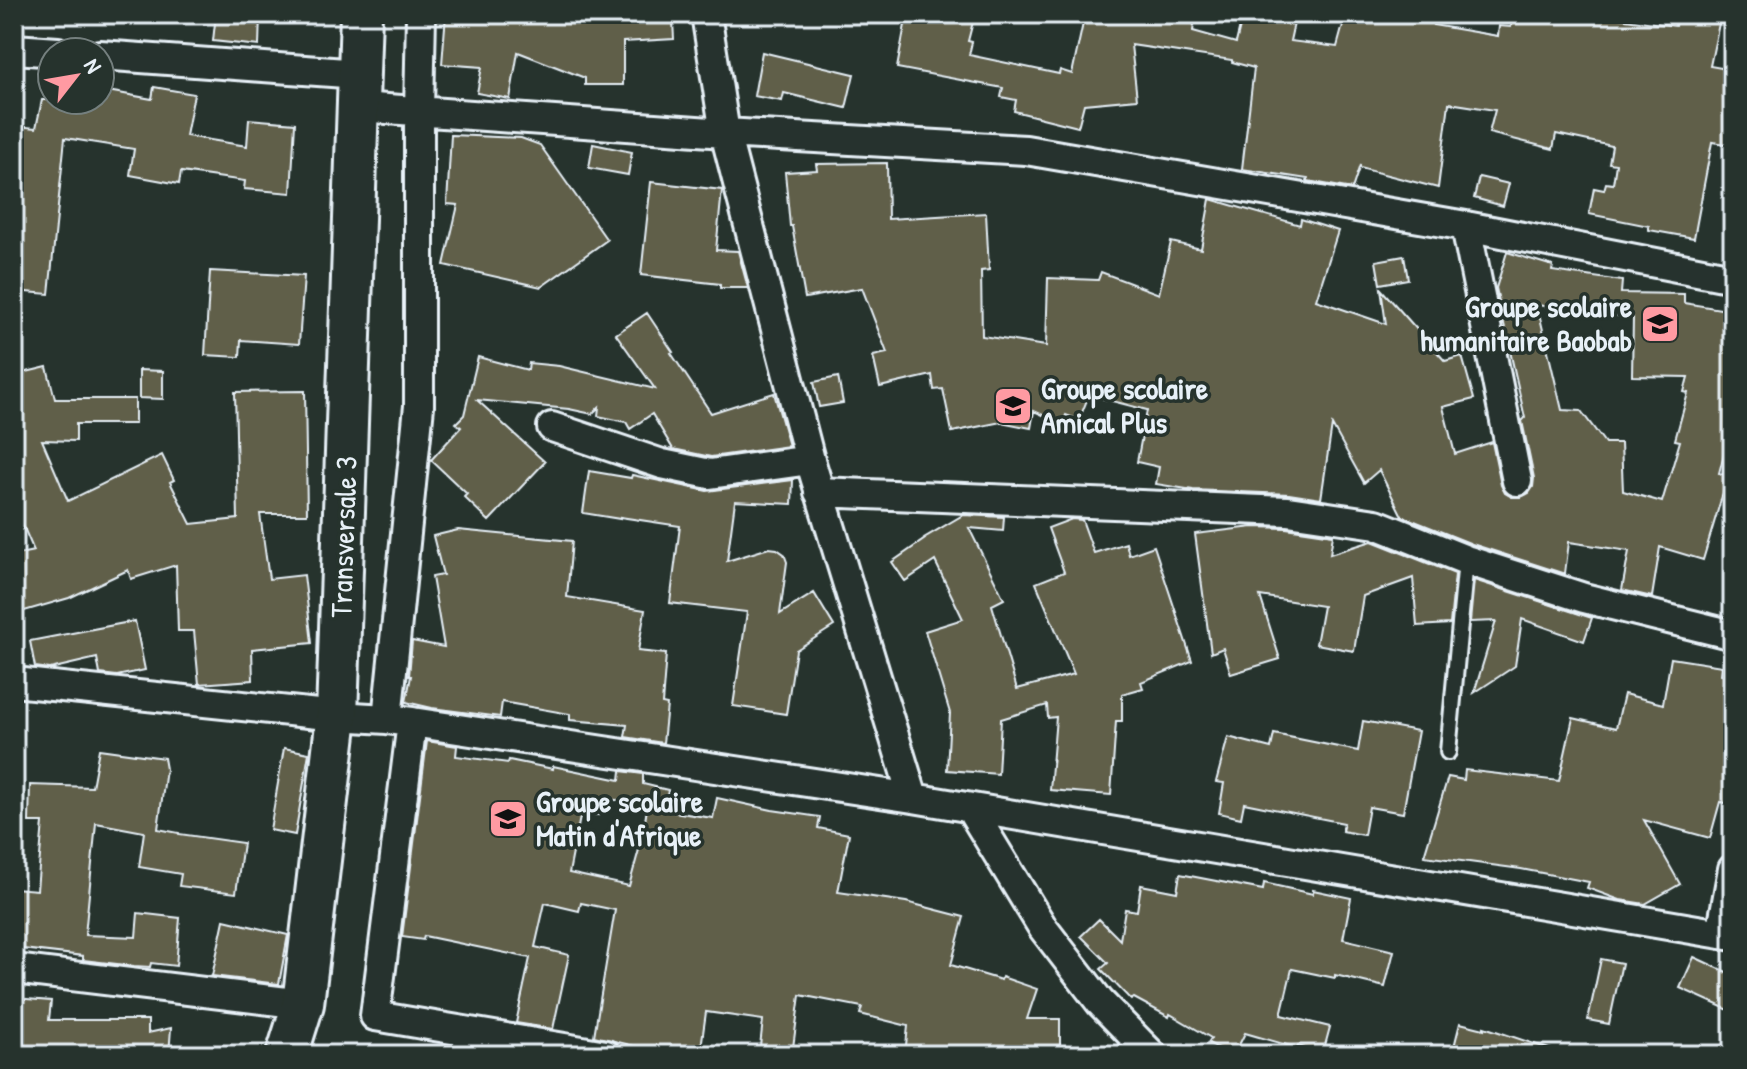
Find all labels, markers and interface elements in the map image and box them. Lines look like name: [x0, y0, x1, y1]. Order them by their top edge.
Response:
north arrow: [36, 36, 116, 116]
text: N: [77, 53, 109, 79]
place label: Groupe scolaire humanitaire Baobab: [1420, 286, 1632, 360]
school or university icon: Groupe scolaire humanitaire Baobab: [1639, 303, 1681, 345]
place label: Groupe scolaire Amical Plus: [1041, 368, 1208, 442]
school or university icon: Groupe scolaire Amical Plus: [992, 385, 1034, 427]
street label: Transversale 3: [320, 456, 366, 618]
place label: Groupe scolaire Matin d'Afrique: [536, 781, 703, 856]
school or university icon: Groupe scolaire Matin d'Afrique: [487, 798, 529, 840]

